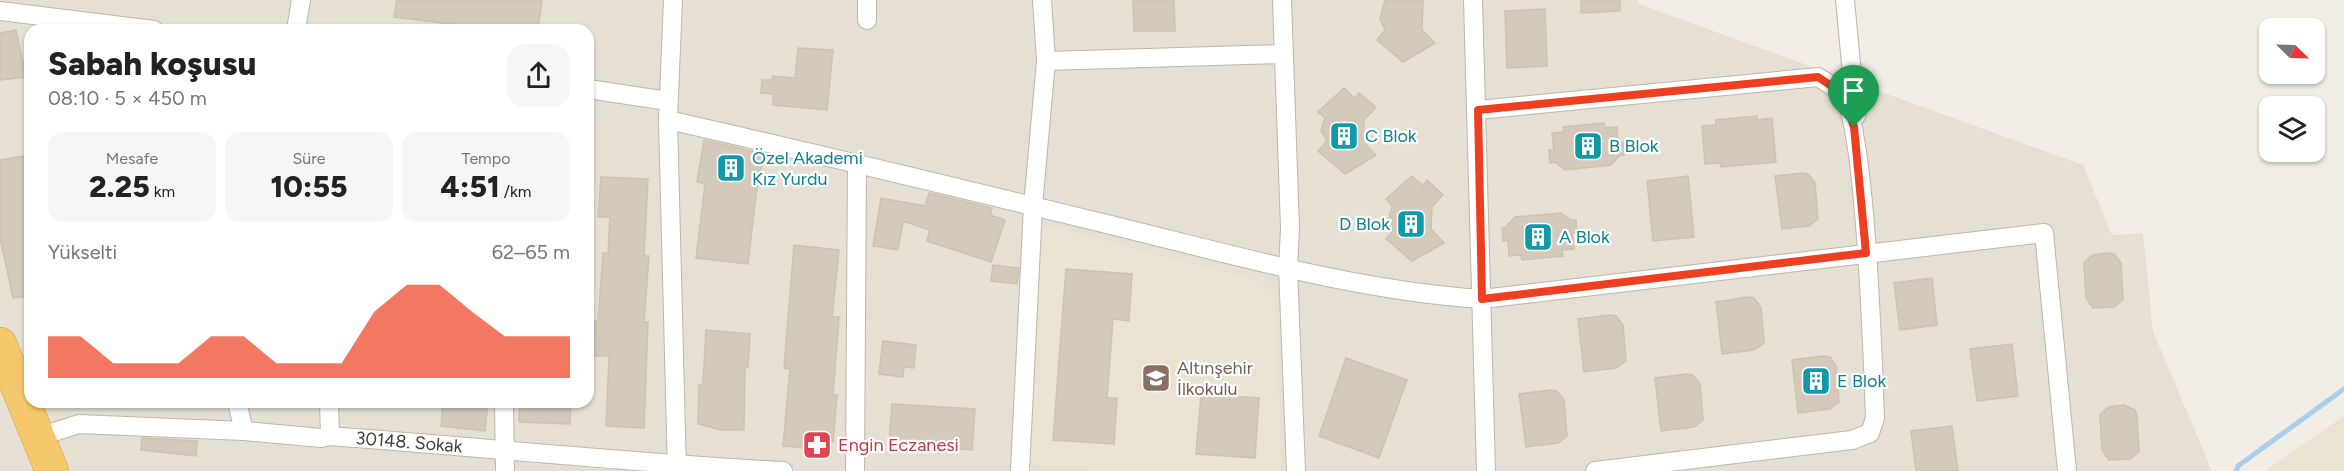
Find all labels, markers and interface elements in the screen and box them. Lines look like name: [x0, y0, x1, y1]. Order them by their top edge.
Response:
north arrow: [2259, 18, 2325, 84]
map controls: [2259, 18, 2325, 162]
text: Sabah koşusu: [48, 44, 256, 83]
button: share: [507, 44, 570, 107]
pin: [1828, 65, 1879, 127]
icon: arrive: [1837, 74, 1870, 107]
text: 08:10 · 5 × 450 m: [48, 86, 207, 110]
button: layers: [2259, 96, 2325, 162]
building icon: C Blok: [1328, 120, 1360, 152]
place label: C Blok: [1365, 125, 1417, 147]
building icon: B Blok: [1572, 130, 1604, 162]
place label: B Blok: [1609, 135, 1659, 157]
place label: Özel Akademi Kız Yurdu: [752, 147, 863, 190]
text: Mesafe: [106, 149, 158, 168]
text: Süre: [293, 149, 325, 168]
text: Tempo: [462, 149, 510, 168]
building icon: Özel Akademi Kız Yurdu: [715, 152, 747, 184]
text: 2.25: [89, 168, 150, 205]
text: 10:55: [270, 168, 348, 205]
text: 4:51: [441, 168, 500, 205]
text: km: [150, 182, 175, 201]
text: /km: [500, 182, 531, 201]
building icon: D Blok: [1395, 208, 1427, 240]
place label: D Blok: [1339, 213, 1390, 235]
building icon: A Blok: [1522, 221, 1554, 253]
place label: A Blok: [1559, 226, 1610, 248]
text: Yükselti: [48, 240, 117, 264]
text: 62–65 m: [492, 240, 570, 264]
place label: Altınşehir İlkokulu: [1177, 357, 1253, 400]
school or university icon: Altınşehir İlkokulu: [1140, 362, 1172, 394]
building icon: E Blok: [1800, 365, 1832, 397]
place label: E Blok: [1837, 370, 1886, 392]
street label: 30148. Sokak: [355, 427, 464, 458]
pharmacy icon: Engin Eczanesi: [801, 429, 833, 461]
place label: Engin Eczanesi: [838, 434, 959, 456]

